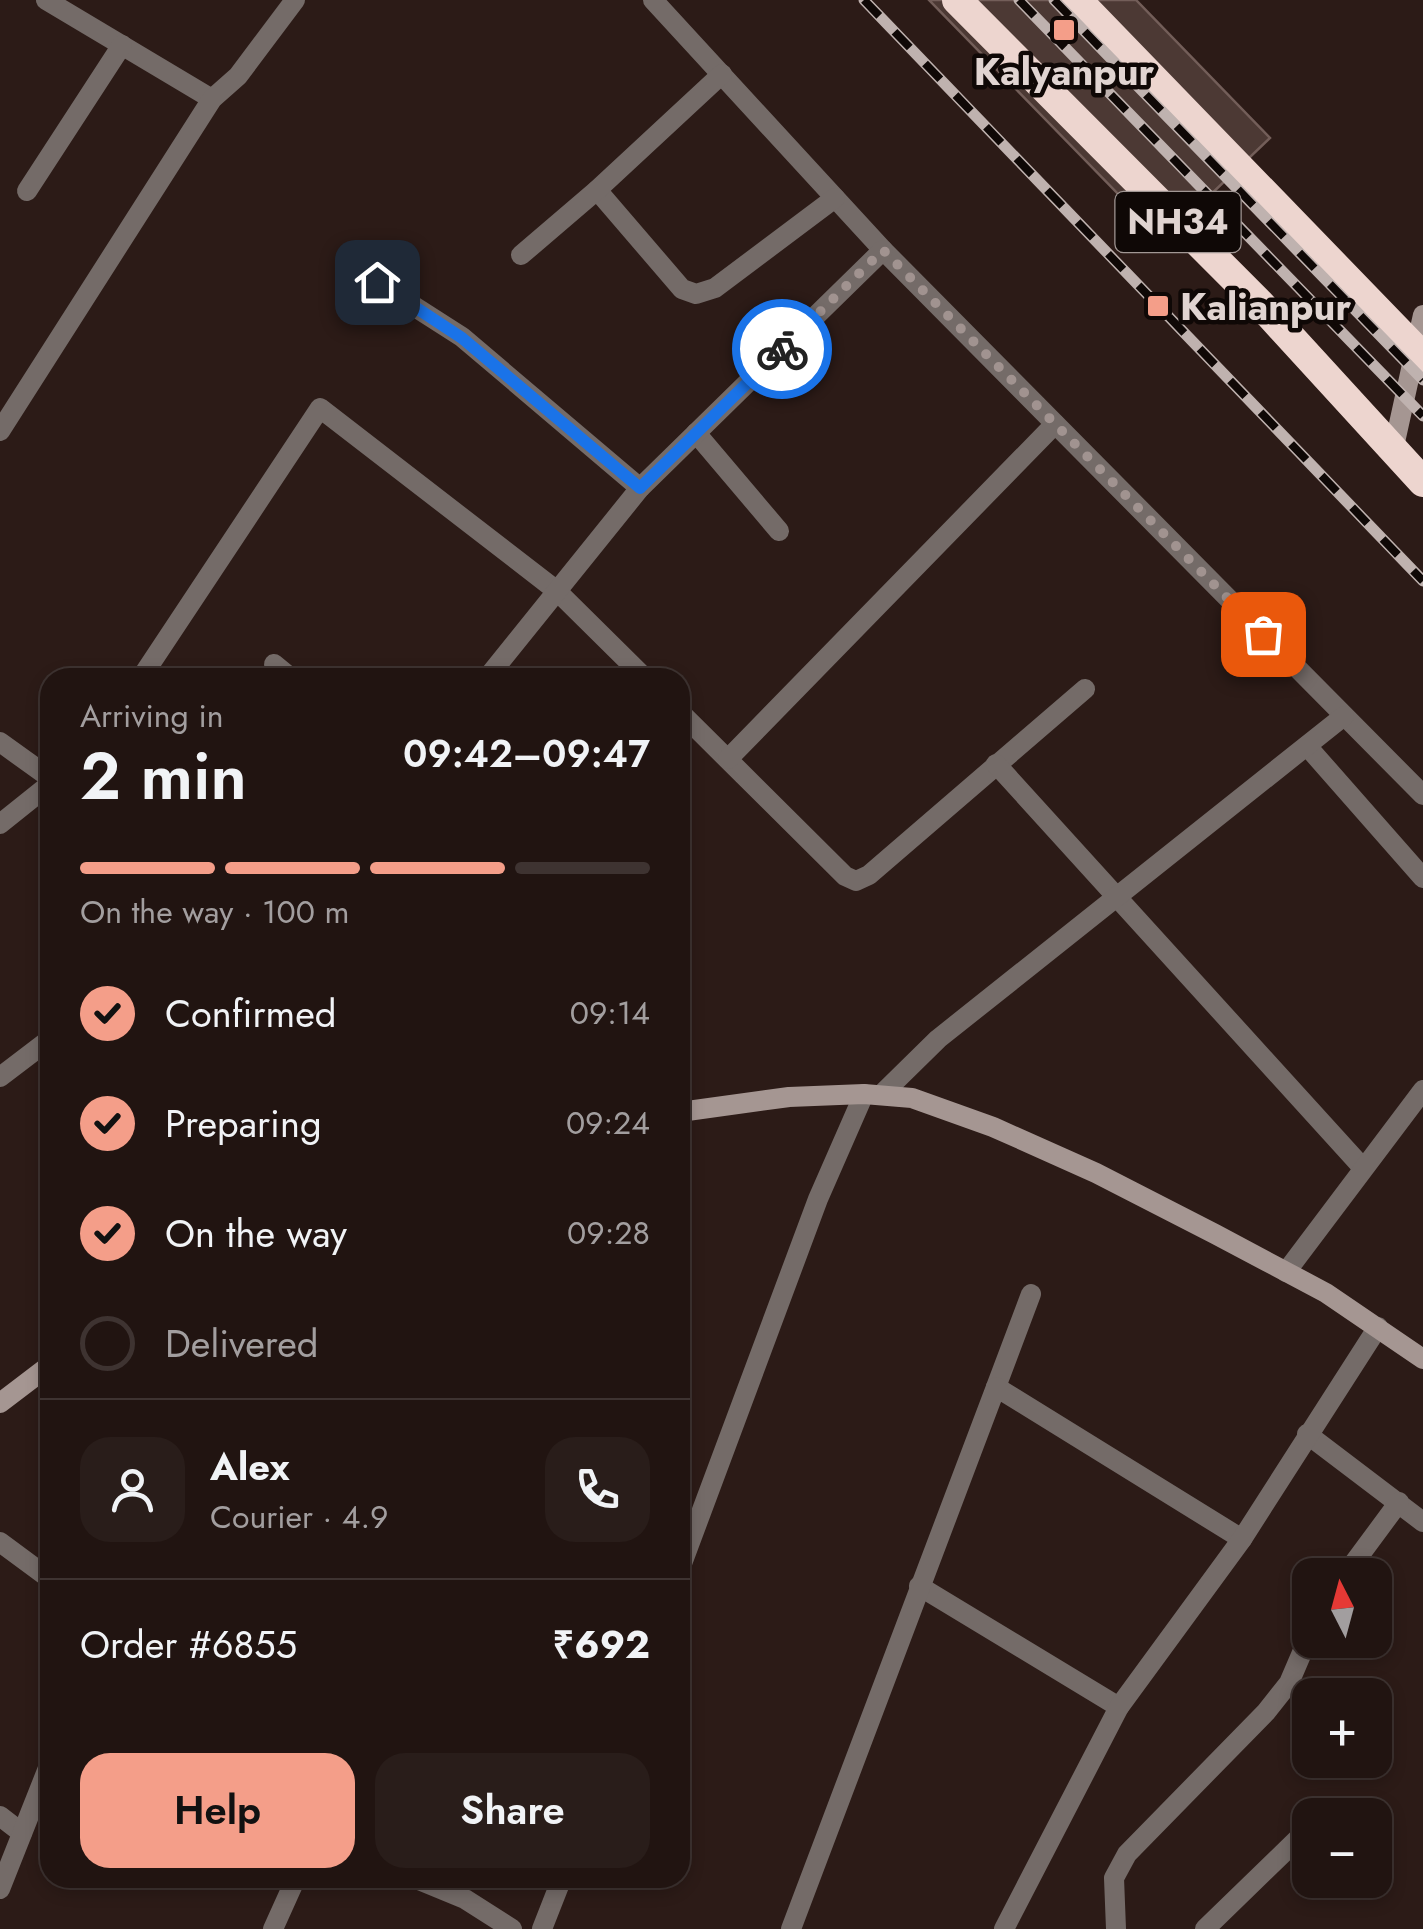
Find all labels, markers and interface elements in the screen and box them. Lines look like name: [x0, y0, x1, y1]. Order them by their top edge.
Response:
marker: Kalyanpur: [1051, 17, 1077, 43]
place label: Kalyanpur: [974, 44, 1155, 99]
road number: NH34: [1116, 192, 1240, 252]
pin: [335, 240, 420, 325]
icon: home: [350, 255, 405, 310]
place label: Kalianpur: [1180, 279, 1351, 334]
marker: Kalianpur: [1145, 293, 1171, 319]
courier: [732, 299, 832, 399]
icon: bike: [755, 322, 810, 377]
pin: [1221, 592, 1306, 677]
icon: bag: [1236, 607, 1291, 662]
text: Arriving in: [80, 693, 224, 739]
text: 09:42–09:47: [403, 726, 650, 781]
text: 2 min: [80, 729, 247, 823]
text: On the way · 100 m: [80, 889, 349, 935]
icon: check: [80, 986, 135, 1041]
text: Confirmed: [165, 986, 336, 1041]
text: 09:14: [570, 990, 650, 1036]
icon: check: [80, 1096, 135, 1151]
text: Preparing: [165, 1096, 322, 1151]
text: 09:24: [566, 1100, 650, 1146]
icon: check: [80, 1206, 135, 1261]
text: On the way: [165, 1206, 347, 1261]
text: 09:28: [567, 1210, 650, 1256]
text: Delivered: [165, 1316, 318, 1371]
button: person: [80, 1437, 185, 1542]
button: phone: [545, 1437, 650, 1542]
text: Alex: [210, 1439, 290, 1494]
text: Courier · 4.9: [210, 1494, 388, 1540]
north arrow: [1292, 1558, 1392, 1658]
map controls: [1292, 1558, 1392, 1898]
text: Order #6855: [80, 1617, 297, 1672]
text: ₹692: [552, 1617, 650, 1672]
button: +: [1292, 1678, 1392, 1778]
button: Help: [80, 1753, 355, 1868]
button: Share: [375, 1753, 650, 1868]
button: −: [1292, 1798, 1392, 1898]

